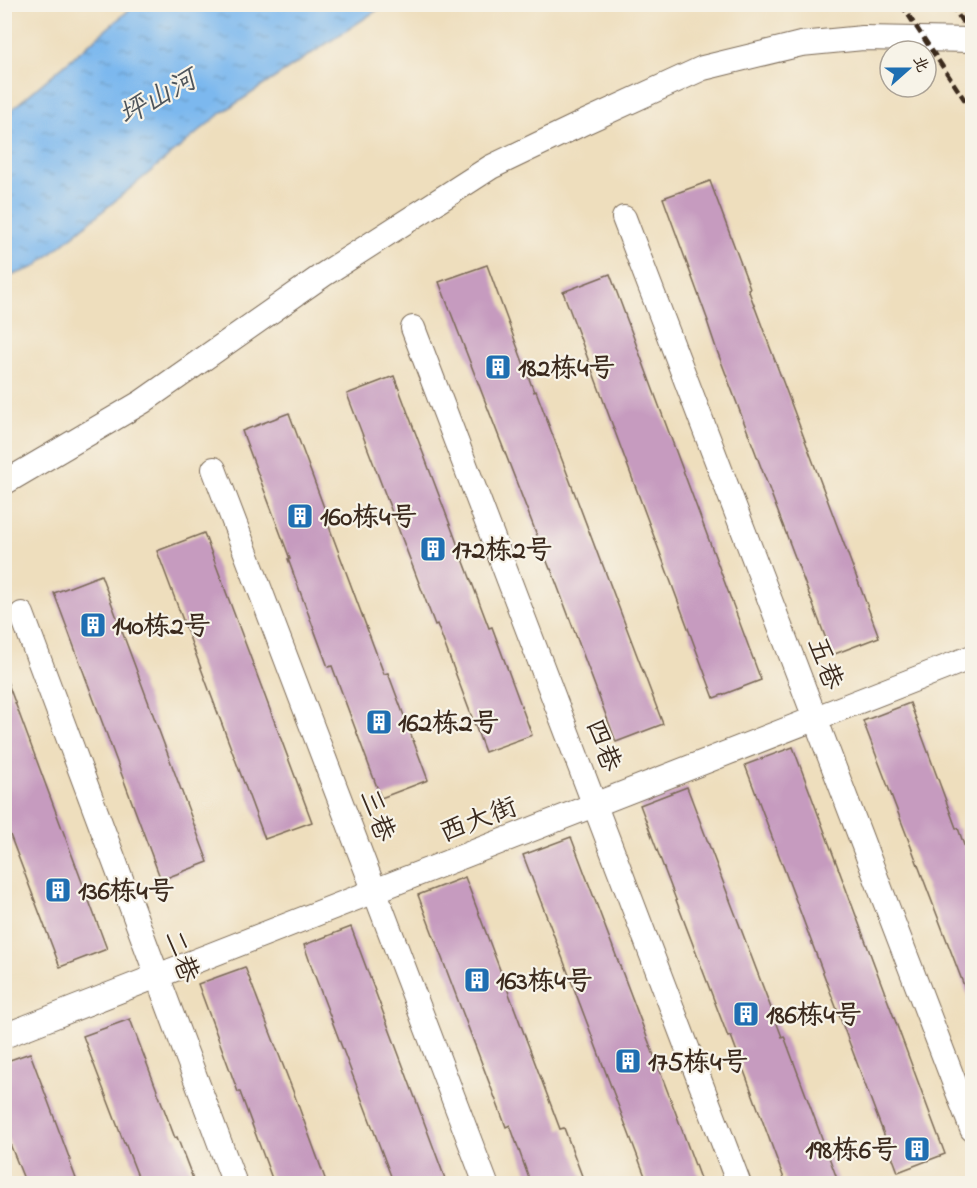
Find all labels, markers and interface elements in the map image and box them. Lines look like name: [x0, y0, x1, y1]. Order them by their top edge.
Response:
north arrow: [878, 39, 938, 99]
text: 北: [906, 53, 934, 76]
water label: 坪山河: [112, 59, 209, 137]
place label: 182栋4号: [518, 350, 615, 389]
building icon: 182栋4号: [483, 352, 513, 382]
place label: 160栋4号: [320, 499, 417, 538]
building icon: 160栋4号: [285, 501, 315, 531]
place label: 172栋2号: [452, 532, 553, 571]
building icon: 172栋2号: [418, 534, 448, 564]
place label: 140栋2号: [112, 608, 211, 647]
building icon: 140栋2号: [78, 610, 108, 640]
street label: 五巷: [796, 632, 852, 696]
place label: 162栋2号: [398, 705, 499, 744]
building icon: 162栋2号: [364, 707, 394, 737]
street label: 四巷: [574, 714, 630, 778]
street label: 三巷: [348, 784, 404, 848]
street label: 西大街: [434, 789, 524, 854]
place label: 136栋4号: [78, 873, 175, 912]
building icon: 136栋4号: [43, 875, 73, 905]
street label: 二巷: [152, 925, 208, 989]
place label: 163栋4号: [496, 963, 593, 1002]
building icon: 163栋4号: [462, 965, 492, 995]
place label: 186栋4号: [766, 997, 862, 1036]
building icon: 186栋4号: [731, 999, 761, 1029]
place label: 175栋4号: [648, 1044, 748, 1083]
building icon: 175栋4号: [613, 1046, 643, 1076]
place label: 198栋6号: [805, 1132, 898, 1171]
building icon: 198栋6号: [902, 1134, 932, 1164]

